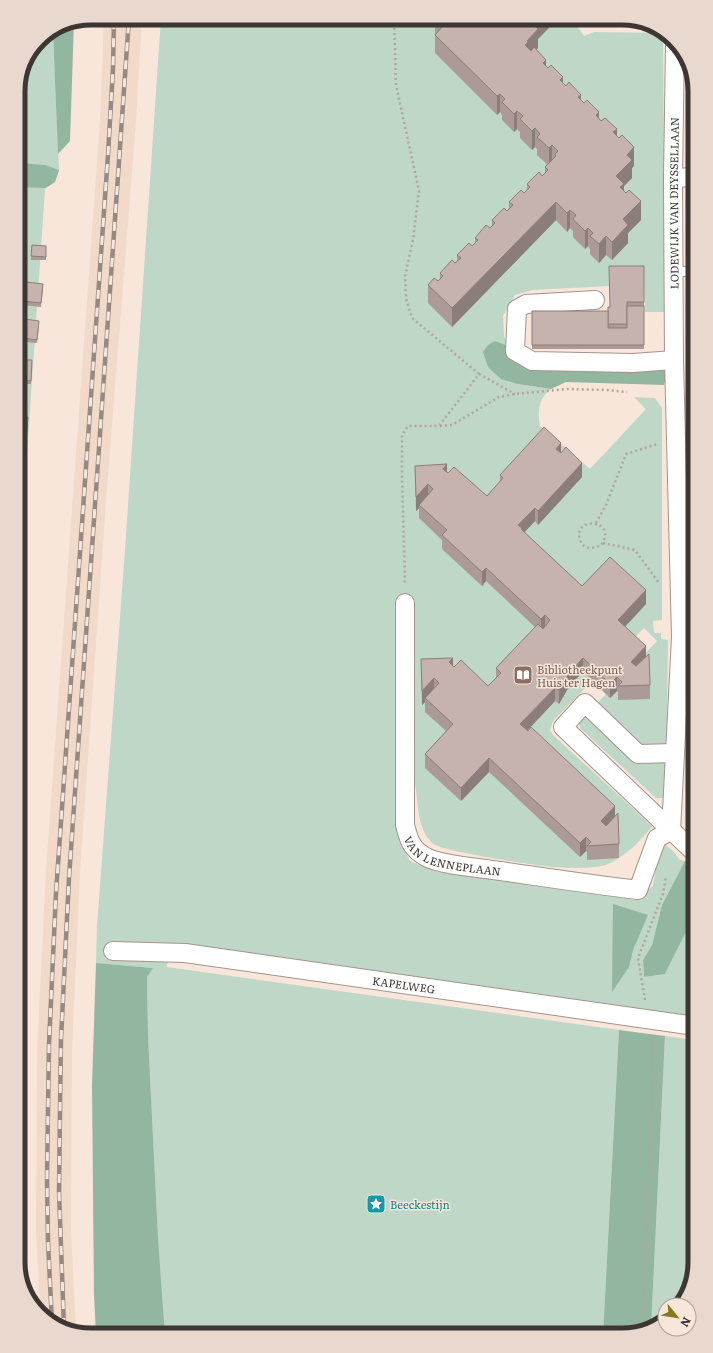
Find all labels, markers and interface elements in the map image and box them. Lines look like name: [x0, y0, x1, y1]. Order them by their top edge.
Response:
street label: LODEWIJK VAN DEYSSELLAAN: [665, 117, 682, 289]
place label: Bibliotheekpunt Huis ter Hagen: [537, 661, 623, 690]
library icon: Bibliotheekpunt Huis ter Hagen: [512, 664, 534, 686]
street label: VAN LENNEPLAAN: [401, 833, 502, 879]
street label: KAPELWEG: [371, 972, 436, 997]
place icon: Beeckestijn: [365, 1193, 387, 1215]
place label: Beeckestijn: [390, 1196, 450, 1212]
north arrow: [657, 1297, 697, 1337]
text: N: [677, 1315, 696, 1330]

